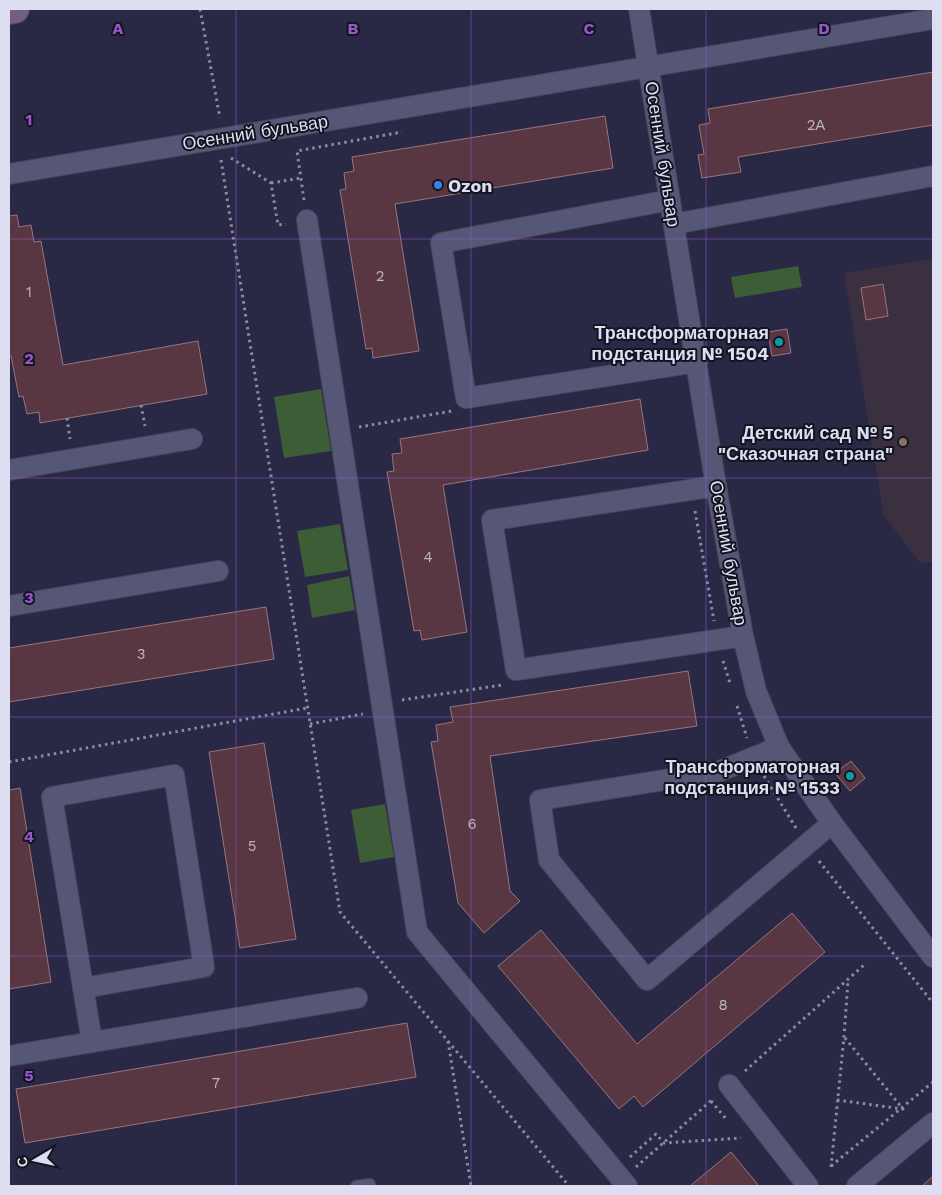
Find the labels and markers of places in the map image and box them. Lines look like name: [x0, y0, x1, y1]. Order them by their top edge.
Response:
place label: Ozon: [448, 175, 492, 196]
marker: Ozon: [432, 179, 444, 191]
place label: Трансформаторная подстанция № 1504: [591, 322, 769, 364]
marker: Трансформаторная подстанция № 1504: [773, 336, 785, 348]
place label: Детский сад № 5 "Сказочная страна": [718, 422, 893, 464]
marker: Детский сад № 5 "Сказочная страна": [897, 436, 909, 448]
place label: Трансформаторная подстанция № 1533: [664, 756, 840, 798]
marker: Трансформаторная подстанция № 1533: [844, 770, 856, 782]

